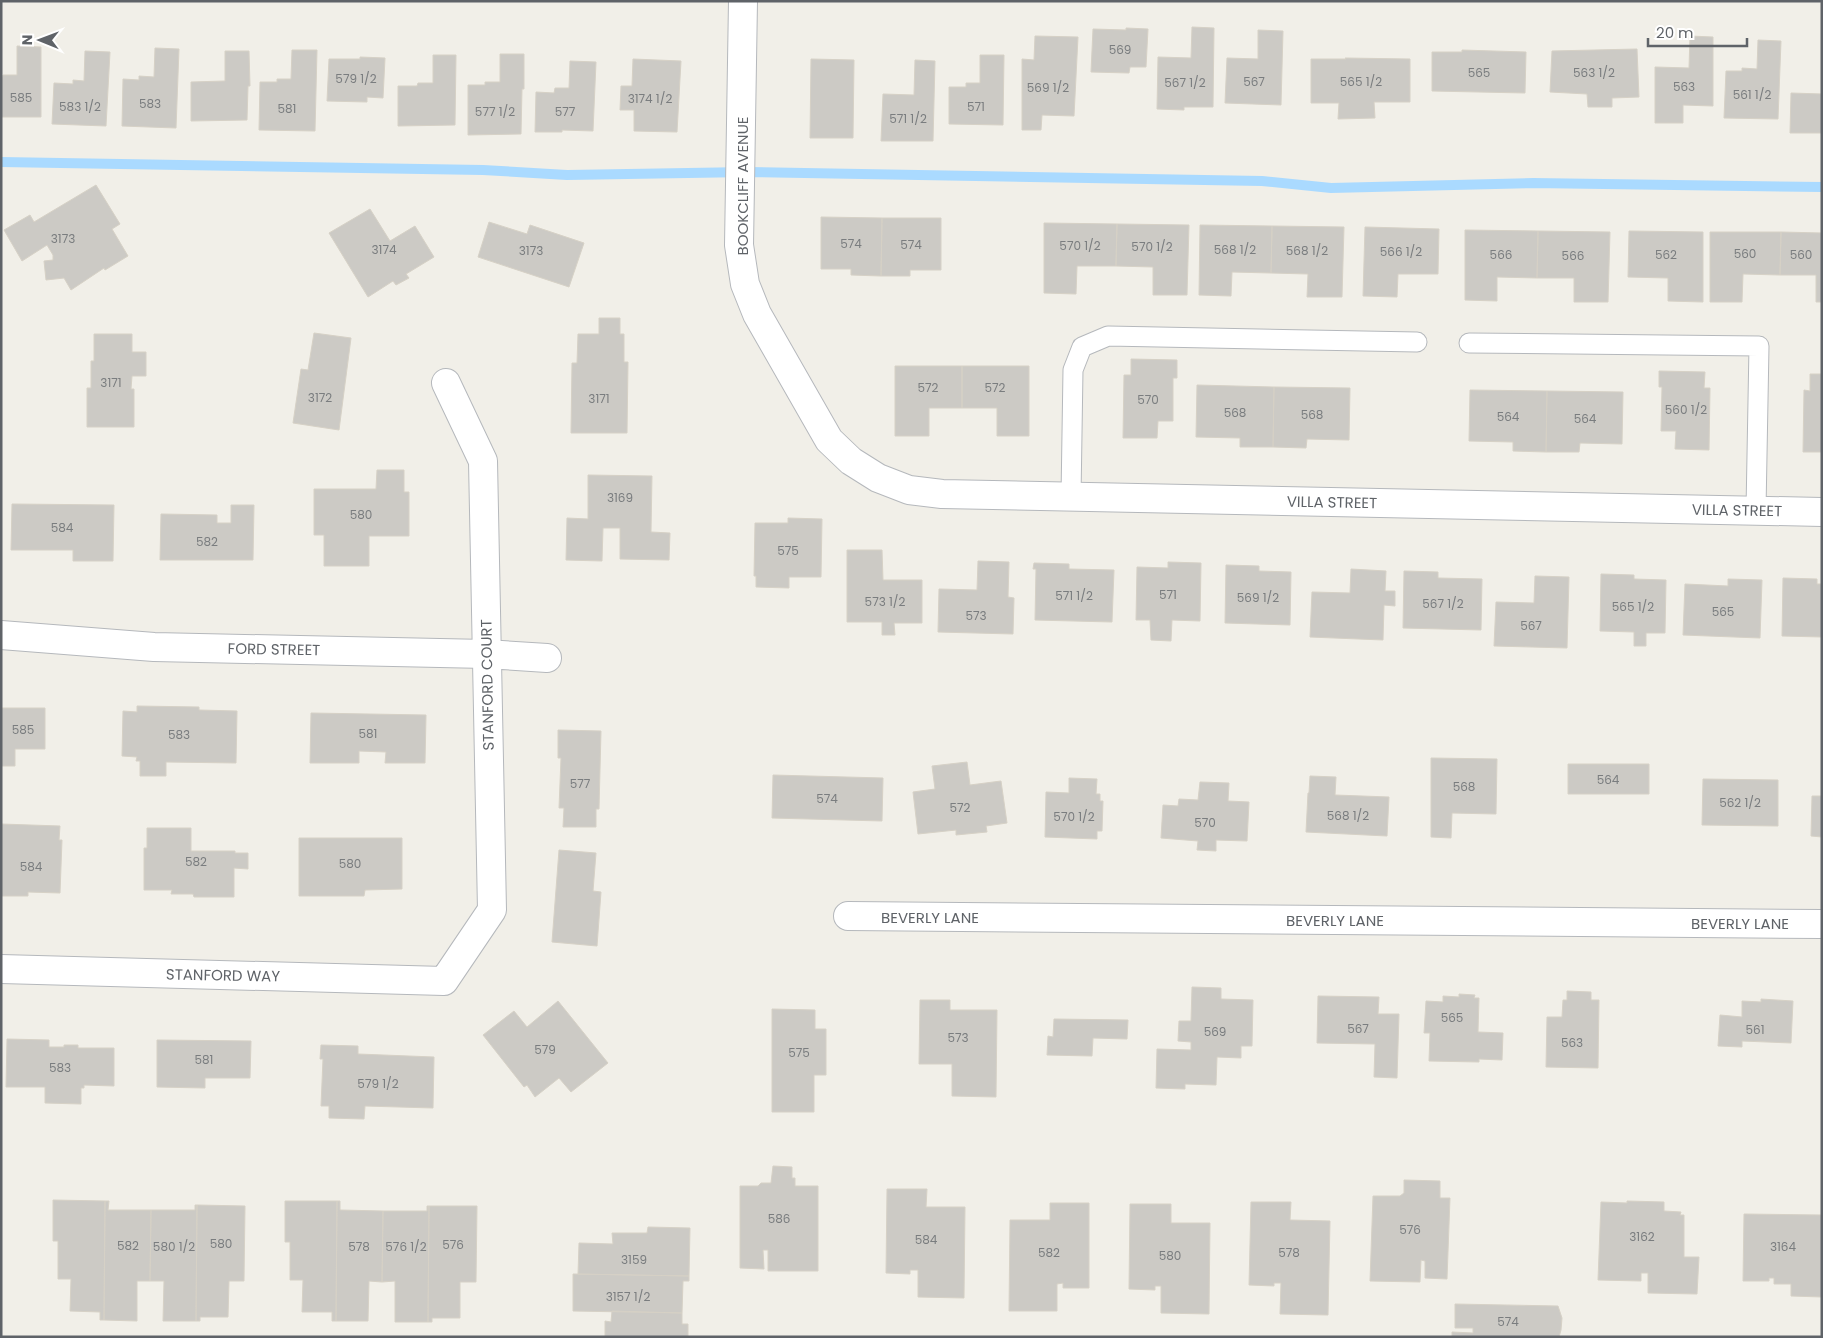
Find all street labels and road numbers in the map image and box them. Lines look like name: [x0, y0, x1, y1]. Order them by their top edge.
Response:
street label: BOOKCLIFF AVENUE: [732, 117, 753, 255]
street label: VILLA STREET: [1287, 491, 1377, 513]
street label: VILLA STREET: [1692, 499, 1782, 521]
street label: STANFORD COURT: [475, 619, 499, 751]
street label: FORD STREET: [228, 638, 320, 660]
street label: BEVERLY LANE: [881, 907, 979, 928]
street label: BEVERLY LANE: [1286, 910, 1384, 931]
street label: BEVERLY LANE: [1691, 913, 1789, 934]
street label: STANFORD WAY: [166, 964, 280, 986]

